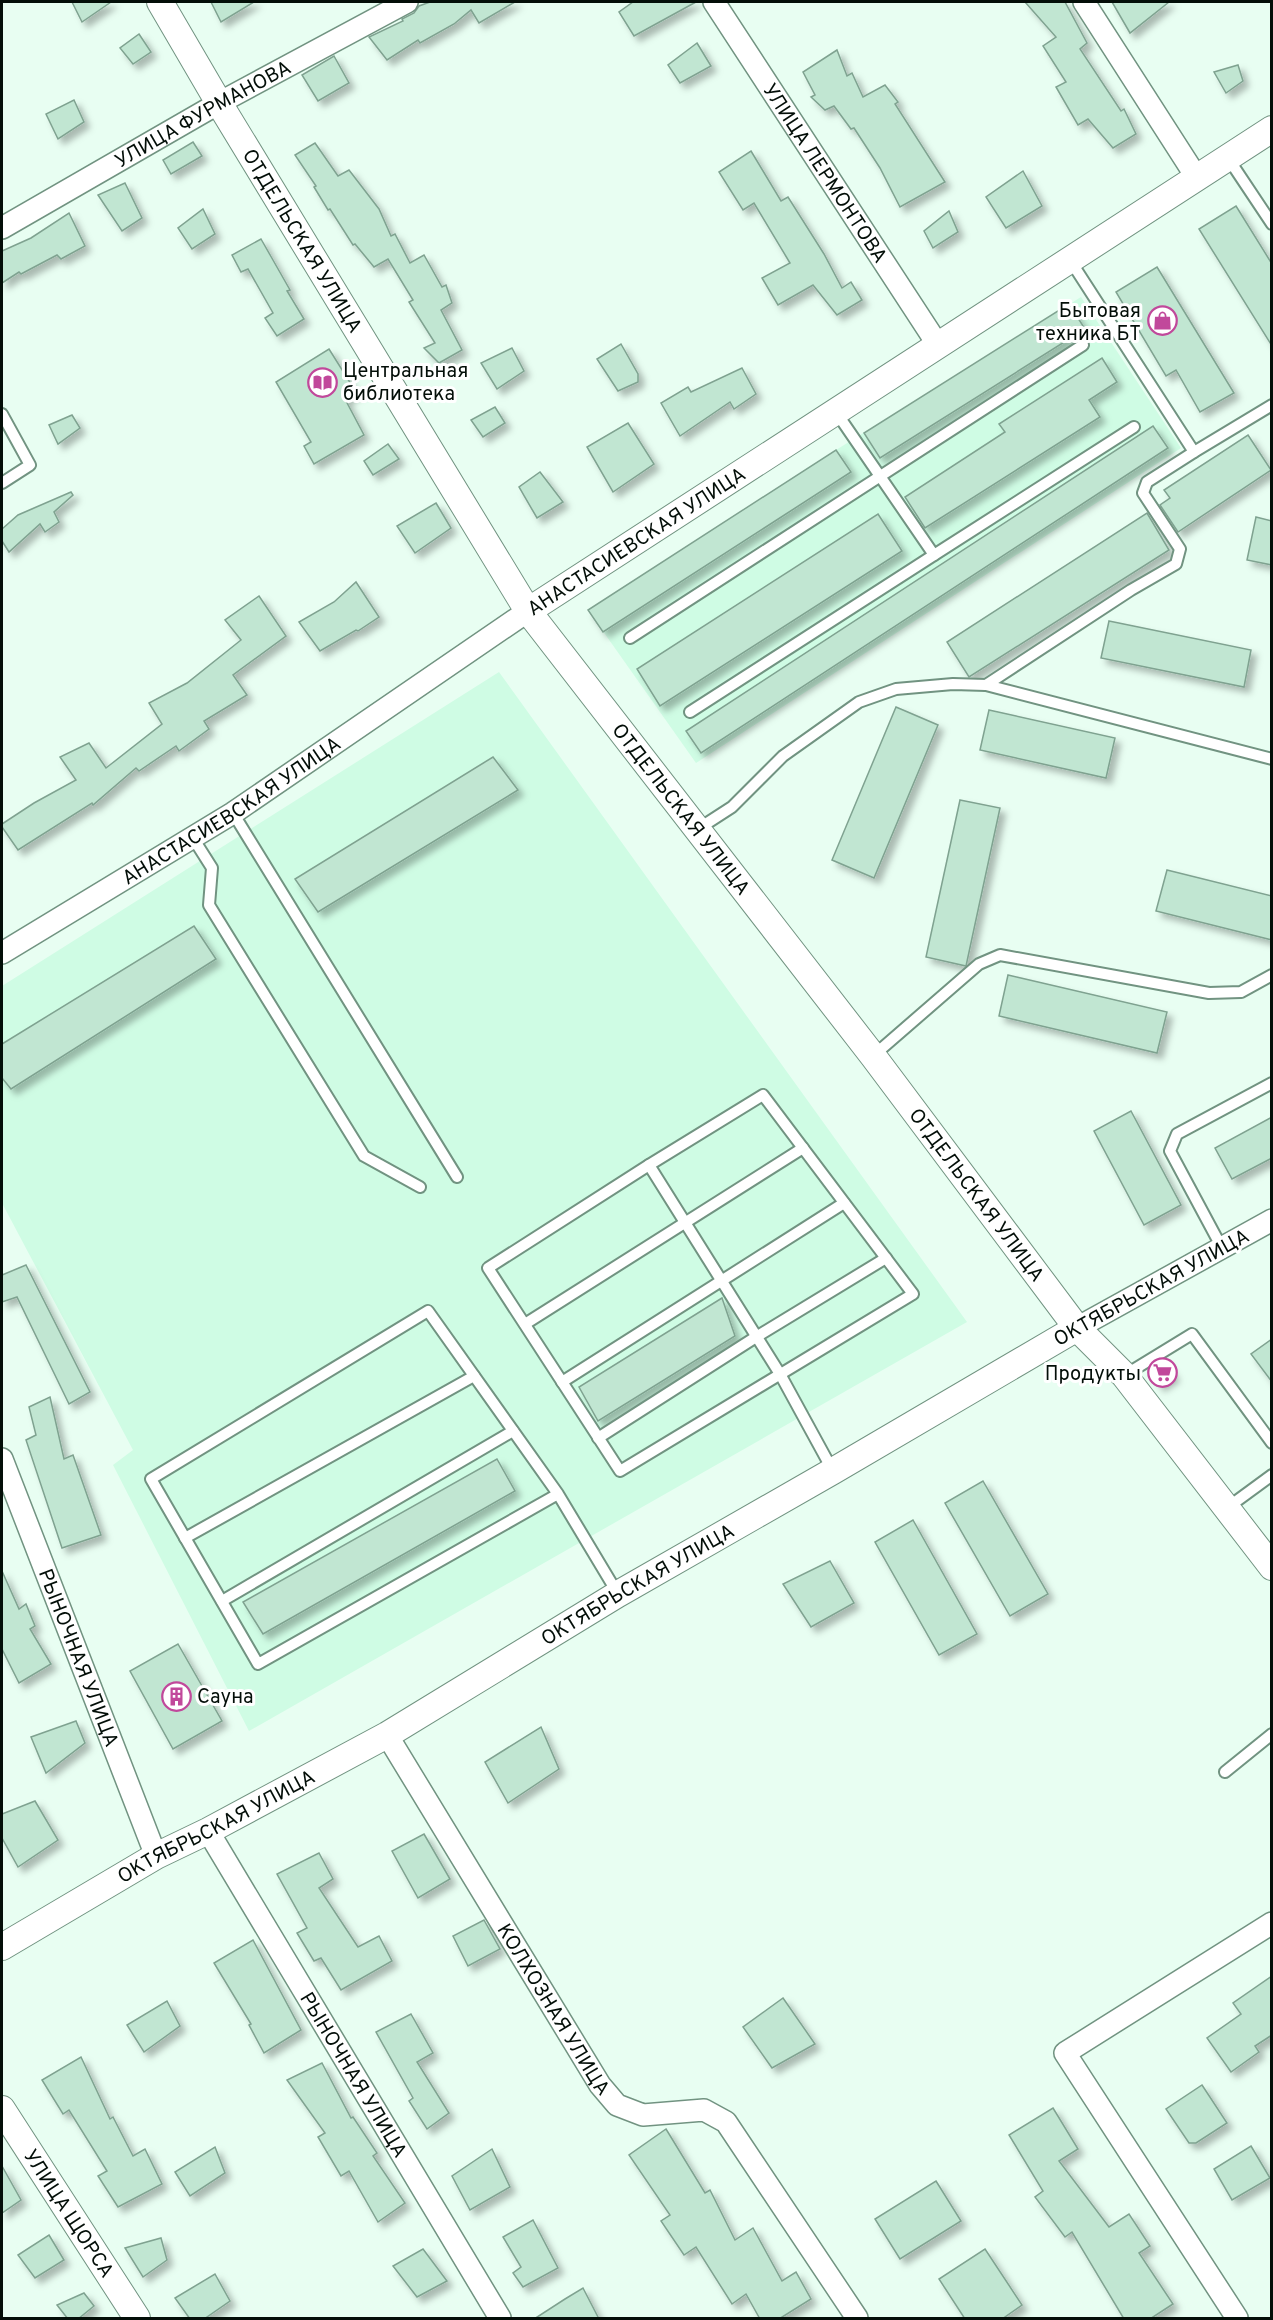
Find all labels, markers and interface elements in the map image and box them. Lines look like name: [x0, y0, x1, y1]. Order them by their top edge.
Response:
street label: УЛИЦА ФУРМАНОВА: [111, 56, 296, 175]
street label: УЛИЦА ЛЕРМОНТОВА: [756, 79, 892, 269]
street label: ОТДЕЛЬСКАЯ УЛИЦА: [235, 145, 367, 338]
place label: Бытовая техника БТ: [1036, 299, 1141, 348]
shop icon: Бытовая техника БТ: [1146, 305, 1178, 337]
place label: Центральная библиотека: [343, 359, 468, 408]
library icon: Центральная библиотека: [306, 366, 338, 398]
street label: АНАСТАСИЕВСКАЯ УЛИЦА: [523, 462, 752, 623]
street label: ОТДЕЛЬСКАЯ УЛИЦА: [605, 719, 755, 901]
street label: АНАСТАСИЕВСКАЯ УЛИЦА: [118, 732, 347, 892]
street label: ОТДЕЛЬСКАЯ УЛИЦА: [902, 1104, 1049, 1288]
street label: ОКТЯБРЬСКАЯ УЛИЦА: [1050, 1224, 1254, 1353]
supermarket icon: Продукты: [1146, 1357, 1178, 1389]
place label: Продукты: [1045, 1362, 1141, 1388]
street label: ОКТЯБРЬСКАЯ УЛИЦА: [537, 1519, 740, 1653]
street label: РЫНОЧНАЯ УЛИЦА: [31, 1566, 123, 1751]
building icon: Сауна: [160, 1680, 192, 1712]
place label: Сауна: [197, 1685, 254, 1711]
street label: ОКТЯБРЬСКАЯ УЛИЦА: [113, 1765, 320, 1891]
street label: КОЛХОЗНАЯ УЛИЦА: [490, 1919, 615, 2102]
street label: РЫНОЧНАЯ УЛИЦА: [293, 1988, 412, 2163]
street label: УЛИЦА ЩОРСА: [17, 2145, 119, 2283]

